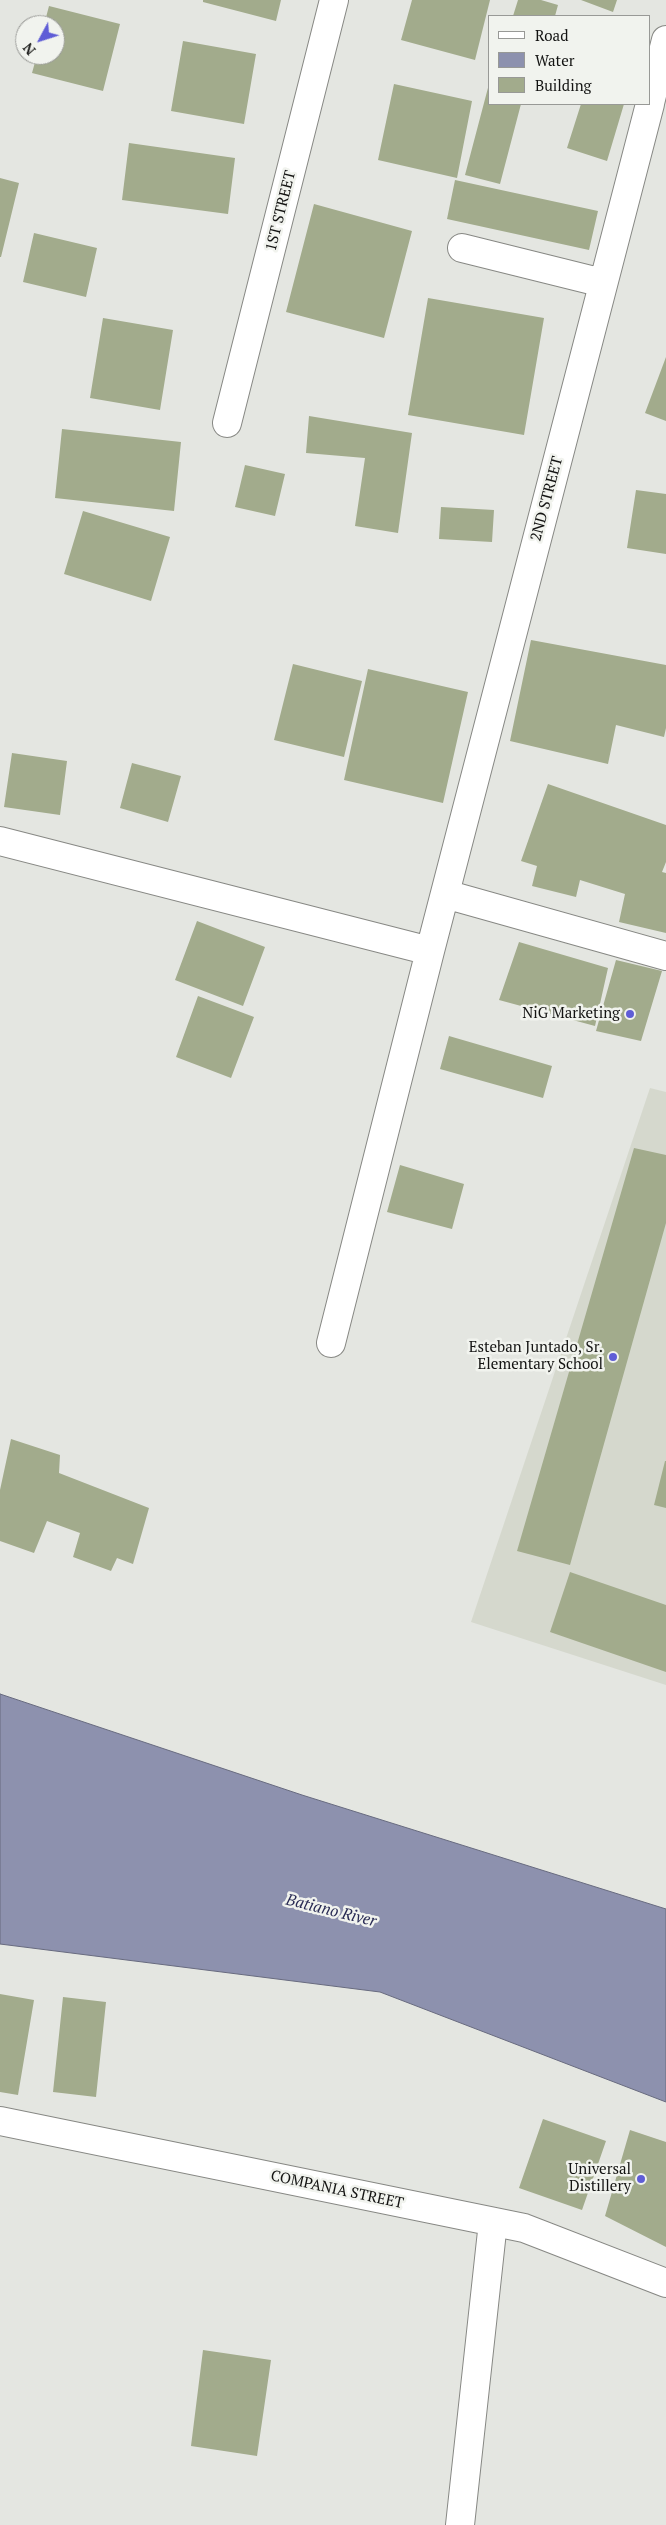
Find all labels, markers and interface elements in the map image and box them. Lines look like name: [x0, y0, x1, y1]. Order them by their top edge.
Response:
north arrow: [15, 15, 65, 65]
legend: [488, 15, 651, 105]
text: Road: [535, 25, 568, 45]
text: N: [18, 39, 40, 59]
text: Water: [535, 50, 574, 70]
text: Building: [535, 75, 592, 95]
street label: 1ST STREET: [262, 169, 300, 253]
street label: 2ND STREET: [527, 455, 567, 543]
place label: NiG Marketing: [522, 1005, 620, 1023]
marker: NiG Marketing: [624, 1008, 636, 1020]
place label: Esteban Juntado, Sr. Elementary School: [469, 1339, 603, 1374]
marker: Esteban Juntado, Sr. Elementary School: [607, 1351, 619, 1363]
water label: Batiano River: [284, 1891, 378, 1931]
place label: Universal Distillery: [568, 2161, 631, 2196]
street label: COMPANIA STREET: [269, 2167, 405, 2213]
marker: Universal Distillery: [635, 2173, 647, 2185]

